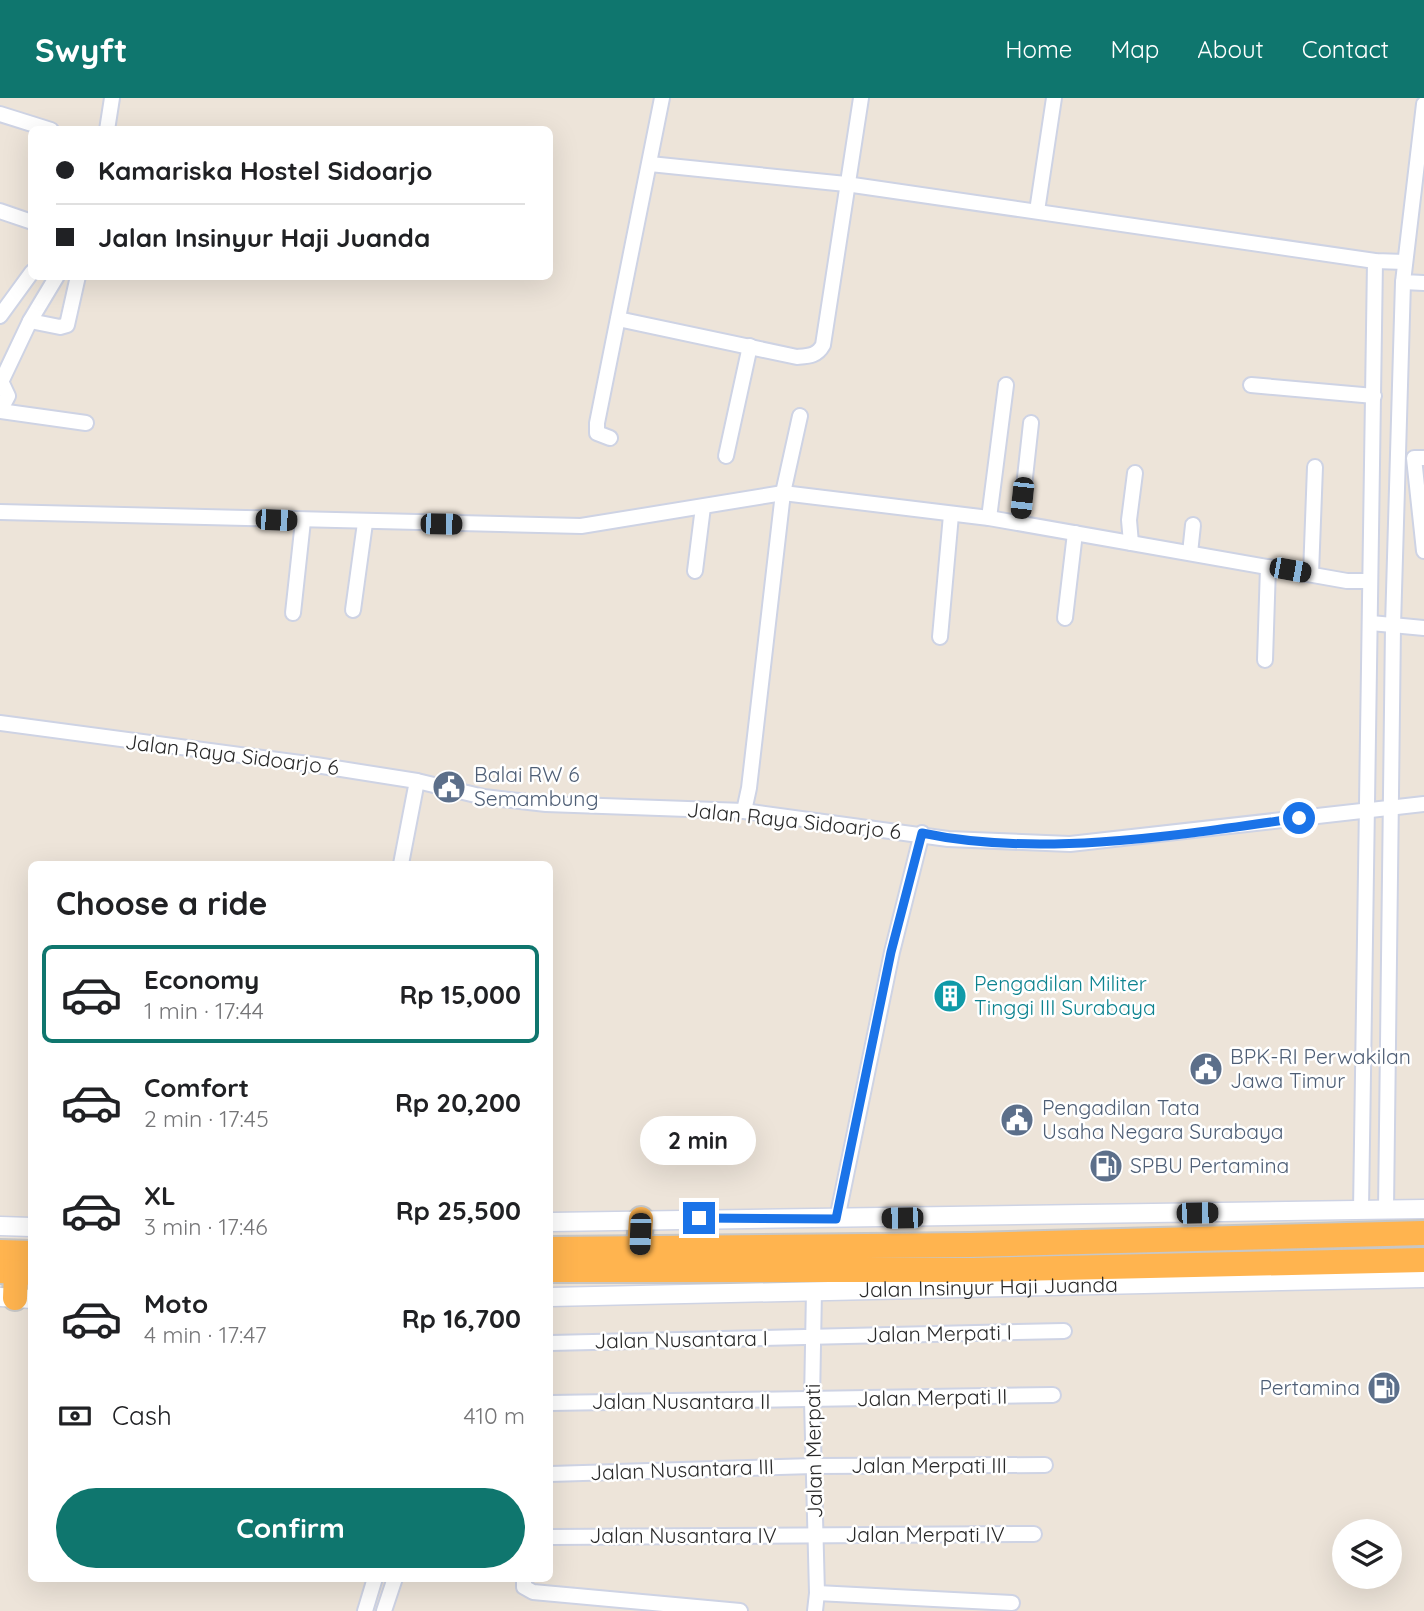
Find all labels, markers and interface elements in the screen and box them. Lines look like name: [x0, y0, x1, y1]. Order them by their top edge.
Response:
text: Swyft: [35, 29, 127, 70]
text: Home: [1005, 34, 1072, 64]
text: Map: [1110, 34, 1159, 64]
text: About: [1197, 34, 1264, 64]
text: Contact: [1302, 34, 1389, 64]
text: Kamariska Hostel Sidoarjo: [98, 154, 432, 187]
text: Jalan Insinyur Haji Juanda: [98, 221, 430, 254]
car: [1010, 476, 1035, 520]
car: [255, 509, 298, 531]
car: [420, 513, 463, 535]
car: [1268, 556, 1313, 584]
street label: Jalan Raya Sidoarjo 6: [124, 728, 340, 780]
place label: Balai RW 6 Semambung: [474, 761, 599, 811]
public building icon: Balai RW 6 Semambung: [430, 768, 468, 806]
street label: Jalan Raya Sidoarjo 6: [686, 796, 902, 844]
route start: [1283, 802, 1315, 834]
text: Choose a ride: [56, 883, 268, 923]
icon: car: [60, 963, 123, 1026]
text: Economy: [144, 963, 259, 996]
place label: Pengadilan Militer Tinggi III Surabaya: [974, 970, 1156, 1020]
building icon: Pengadilan Militer Tinggi III Surabaya: [931, 977, 969, 1015]
text: Rp 15,000: [399, 978, 521, 1011]
text: 1 min · 17:44: [144, 996, 264, 1025]
place label: BPK-RI Perwakilan Jawa Timur: [1230, 1043, 1411, 1093]
public building icon: BPK-RI Perwakilan Jawa Timur: [1187, 1050, 1225, 1088]
icon: car: [60, 1071, 123, 1134]
text: Comfort: [144, 1071, 249, 1104]
text: Rp 20,200: [395, 1086, 521, 1119]
place label: Pengadilan Tata Usaha Negara Surabaya: [1042, 1094, 1284, 1144]
public building icon: Pengadilan Tata Usaha Negara Surabaya: [998, 1101, 1036, 1139]
text: 2 min · 17:45: [144, 1104, 269, 1133]
callout: 2 min: [641, 1116, 757, 1166]
text: 2 min: [668, 1126, 728, 1155]
fuel station icon: SPBU Pertamina: [1087, 1147, 1125, 1185]
place label: SPBU Pertamina: [1130, 1152, 1289, 1178]
icon: car: [60, 1179, 123, 1242]
text: XL: [144, 1179, 176, 1212]
text: Rp 25,500: [396, 1194, 521, 1227]
route end: [683, 1202, 715, 1234]
car: [1176, 1202, 1219, 1224]
car: [881, 1207, 924, 1229]
text: 3 min · 17:46: [144, 1212, 268, 1241]
car: [629, 1213, 652, 1255]
street label: Jalan Insinyur Haji Juanda: [858, 1271, 1118, 1302]
icon: car: [60, 1287, 123, 1350]
text: Moto: [144, 1287, 208, 1320]
text: Rp 16,700: [402, 1302, 521, 1335]
street label: Jalan Merpati I: [866, 1319, 1012, 1347]
text: 4 min · 17:47: [144, 1320, 266, 1349]
street label: Jalan Nusantara I: [594, 1324, 768, 1354]
fuel station icon: Pertamina: [1365, 1369, 1403, 1407]
place label: Pertamina: [1259, 1374, 1360, 1400]
street label: Jalan Merpati II: [856, 1383, 1008, 1411]
street label: Jalan Merpati: [799, 1384, 827, 1519]
street label: Jalan Nusantara II: [592, 1388, 770, 1414]
icon: cash: [56, 1397, 94, 1435]
text: Cash: [112, 1399, 172, 1432]
text: 410 m: [464, 1401, 525, 1430]
street label: Jalan Merpati III: [851, 1452, 1007, 1478]
street label: Jalan Nusantara III: [589, 1453, 774, 1485]
button: Confirm: [56, 1488, 525, 1568]
map controls: [1332, 1519, 1402, 1589]
button: layers: [1332, 1519, 1402, 1589]
street label: Jalan Merpati IV: [845, 1521, 1005, 1547]
street label: Jalan Nusantara IV: [589, 1522, 777, 1548]

